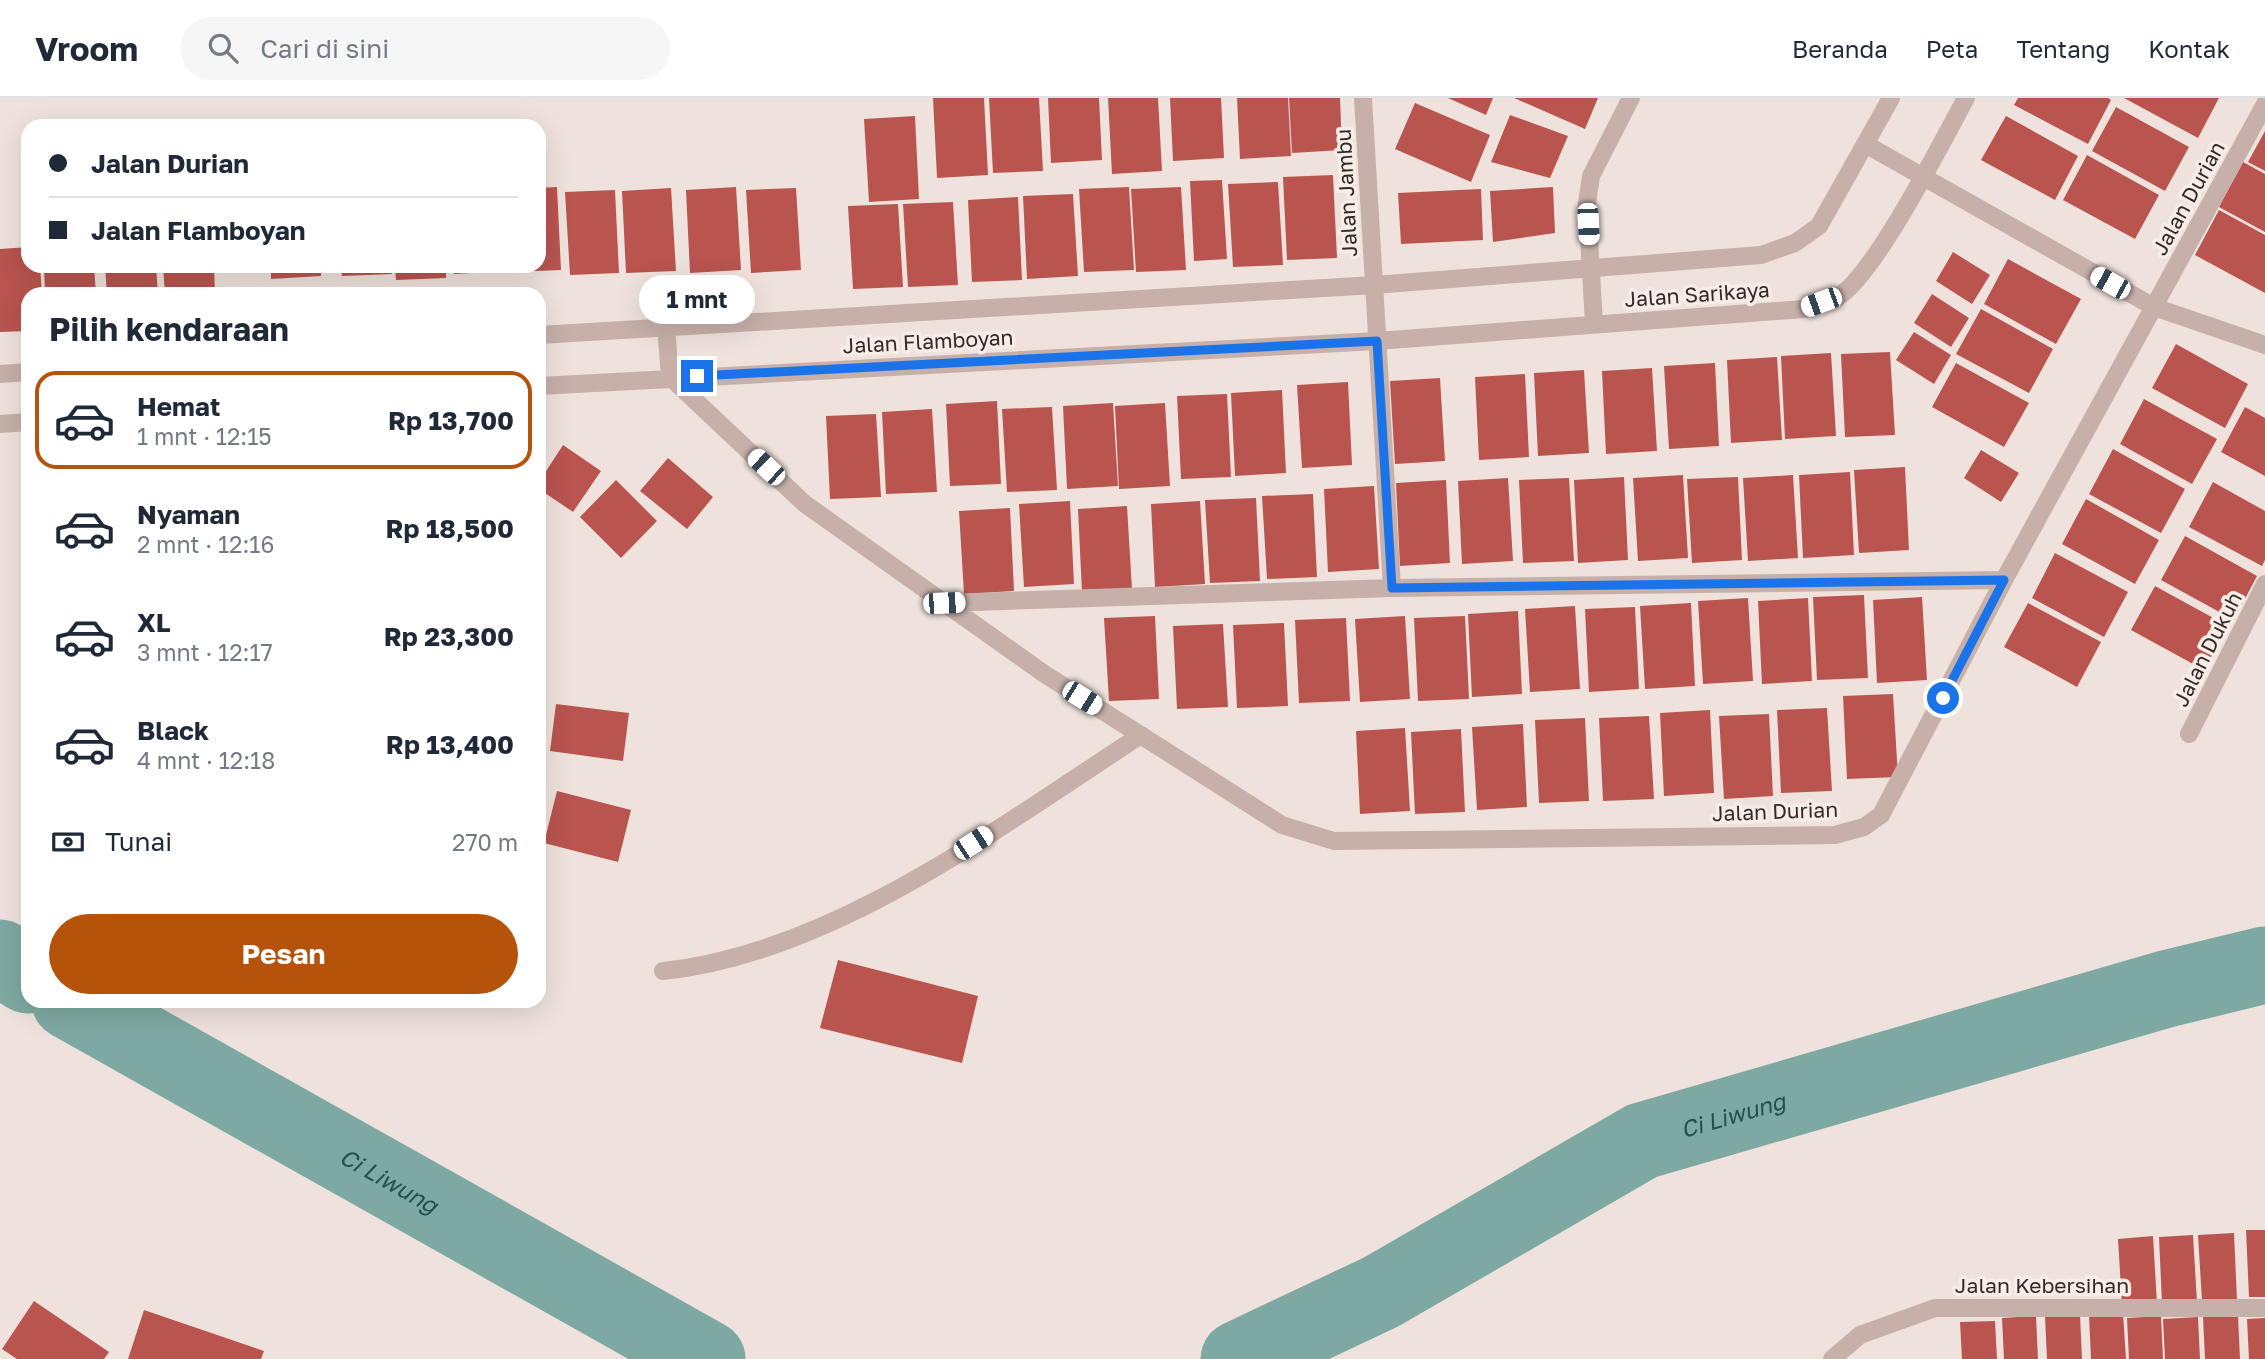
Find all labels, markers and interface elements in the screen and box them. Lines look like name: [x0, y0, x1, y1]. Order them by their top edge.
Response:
search box: [180, 17, 670, 80]
text: Vroom: [35, 29, 138, 68]
icon: search: [204, 29, 242, 67]
text: Cari di sini: [260, 33, 389, 64]
text: Beranda: [1792, 34, 1888, 63]
text: Peta: [1926, 34, 1978, 63]
text: Tentang: [2016, 34, 2110, 63]
text: Kontak: [2148, 34, 2230, 63]
street label: Jalan Jambu: [1330, 128, 1362, 258]
street label: Jalan Durian: [2146, 136, 2230, 260]
text: Jalan Durian: [91, 148, 249, 179]
car: [1577, 202, 1600, 246]
text: Jalan Flamboyan: [91, 215, 306, 246]
car: [2087, 264, 2134, 302]
callout: 1 mnt: [639, 274, 755, 324]
street label: Jalan Sarikaya: [1624, 276, 1770, 312]
text: 1 mnt: [667, 285, 727, 313]
car: [1798, 285, 1845, 319]
text: Pilih kendaraan: [49, 310, 289, 348]
street label: Jalan Flamboyan: [842, 324, 1014, 358]
route end: [681, 360, 713, 392]
icon: car: [53, 389, 116, 452]
text: Hemat: [137, 391, 220, 422]
text: Rp 13,700: [388, 405, 514, 436]
text: 1 mnt · 12:15: [137, 422, 272, 450]
car: [744, 445, 789, 489]
icon: car: [53, 497, 116, 560]
text: Nyaman: [137, 499, 240, 530]
text: Rp 18,500: [385, 513, 514, 544]
text: 2 mnt · 12:16: [137, 530, 274, 558]
street label: Jalan Dukuh: [2167, 587, 2247, 711]
car: [923, 592, 966, 614]
icon: car: [53, 605, 116, 668]
text: XL: [137, 607, 171, 638]
text: Rp 23,300: [384, 621, 514, 652]
text: 3 mnt · 12:17: [137, 638, 273, 666]
car: [1059, 678, 1106, 718]
route start: [1927, 682, 1959, 714]
icon: car: [53, 713, 116, 776]
text: Black: [137, 715, 209, 746]
text: Rp 13,400: [386, 729, 514, 760]
text: 4 mnt · 12:18: [137, 746, 275, 774]
street label: Jalan Durian: [1711, 796, 1839, 826]
icon: cash: [49, 823, 87, 861]
car: [950, 823, 997, 863]
text: Tunai: [105, 826, 172, 857]
text: 270 m: [452, 828, 518, 856]
button: Pesan: [49, 914, 518, 994]
water label: Ci Liwung: [1677, 1086, 1790, 1143]
water label: Ci Liwung: [335, 1142, 444, 1220]
street label: Jalan Kebersihan: [1955, 1272, 2129, 1298]

